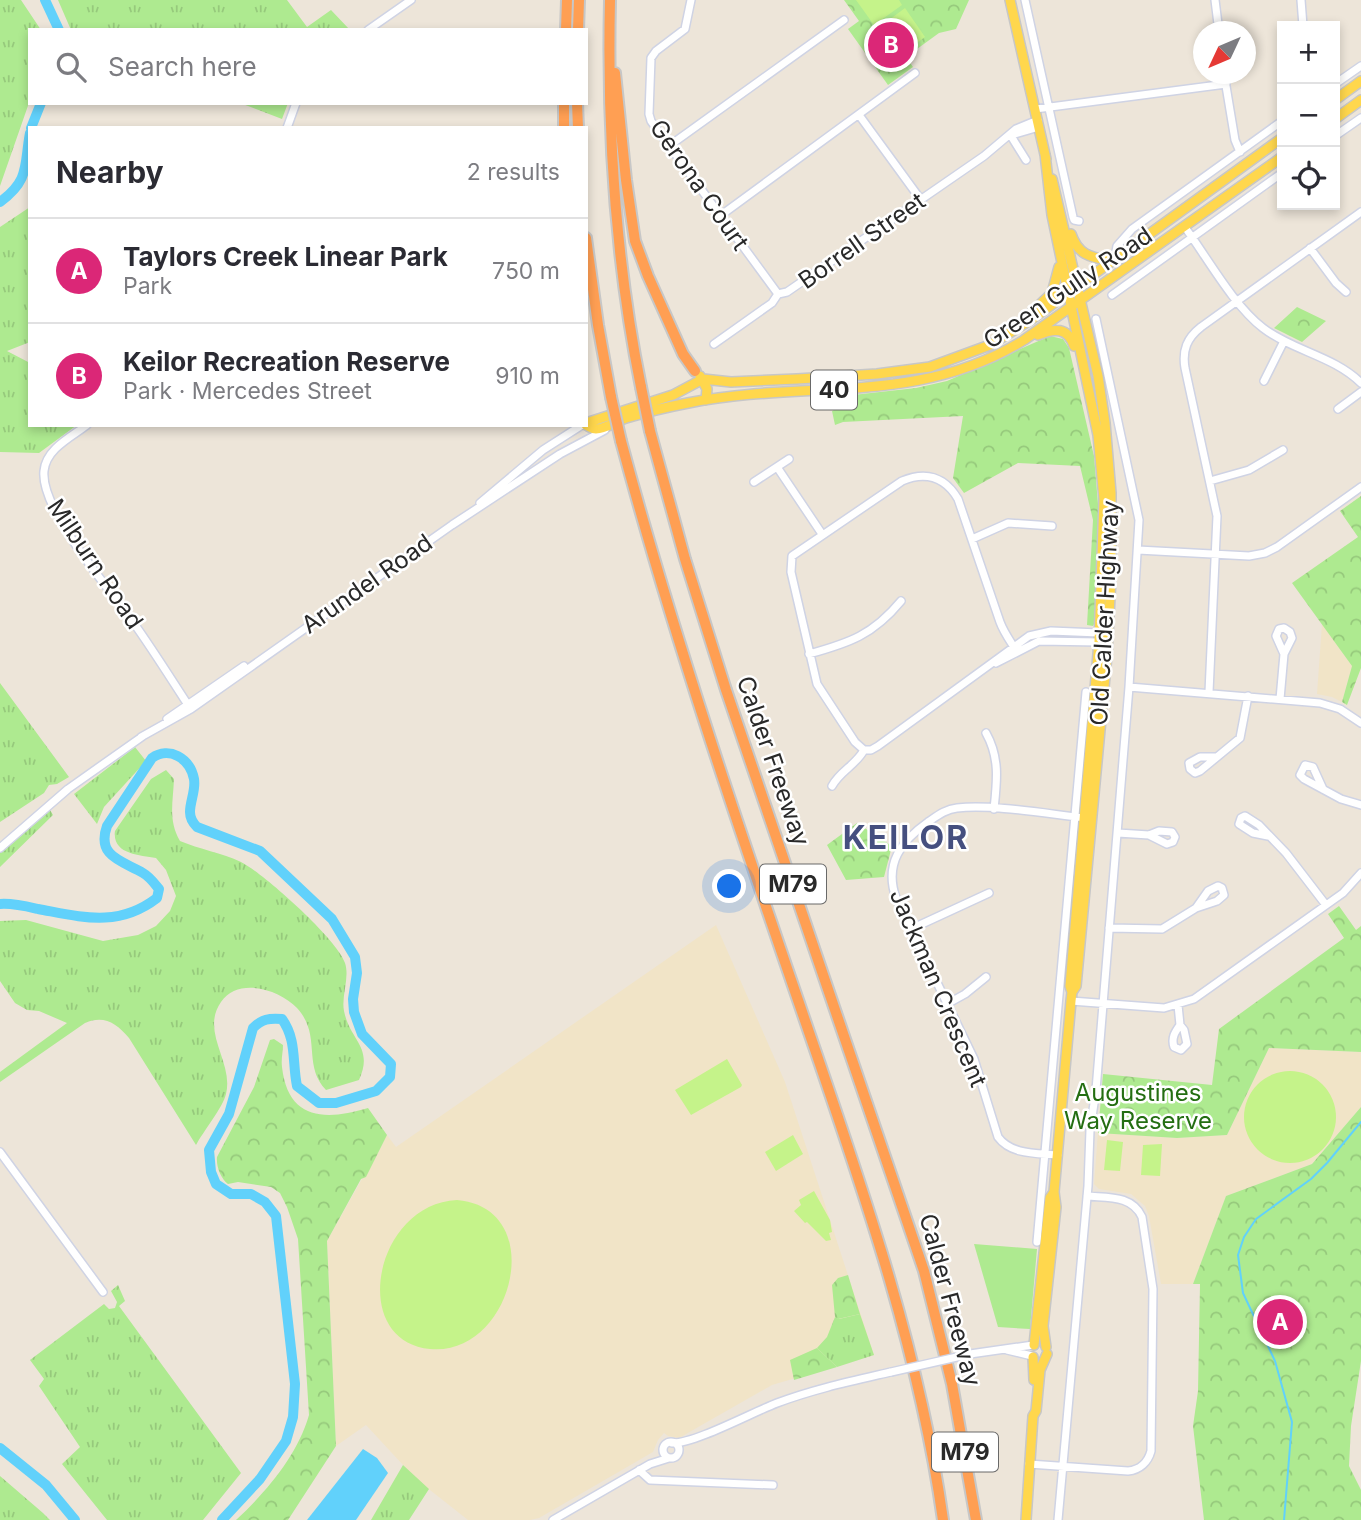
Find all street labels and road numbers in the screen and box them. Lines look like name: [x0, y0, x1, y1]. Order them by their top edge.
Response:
street label: Gerona Court: [644, 114, 755, 256]
street label: Borrell Street: [793, 186, 931, 295]
street label: Green Gully Road: [978, 220, 1158, 355]
road number: 40: [811, 370, 857, 410]
street label: Milburn Road: [41, 493, 149, 634]
street label: Old Calder Highway: [1084, 500, 1125, 726]
street label: Arundel Road: [296, 528, 438, 639]
street label: Calder Freeway: [731, 672, 816, 849]
road number: M79: [760, 864, 826, 904]
street label: Jackman Crescent: [884, 885, 993, 1091]
street label: Calder Freeway: [914, 1211, 987, 1389]
road number: M79: [932, 1432, 998, 1471]

